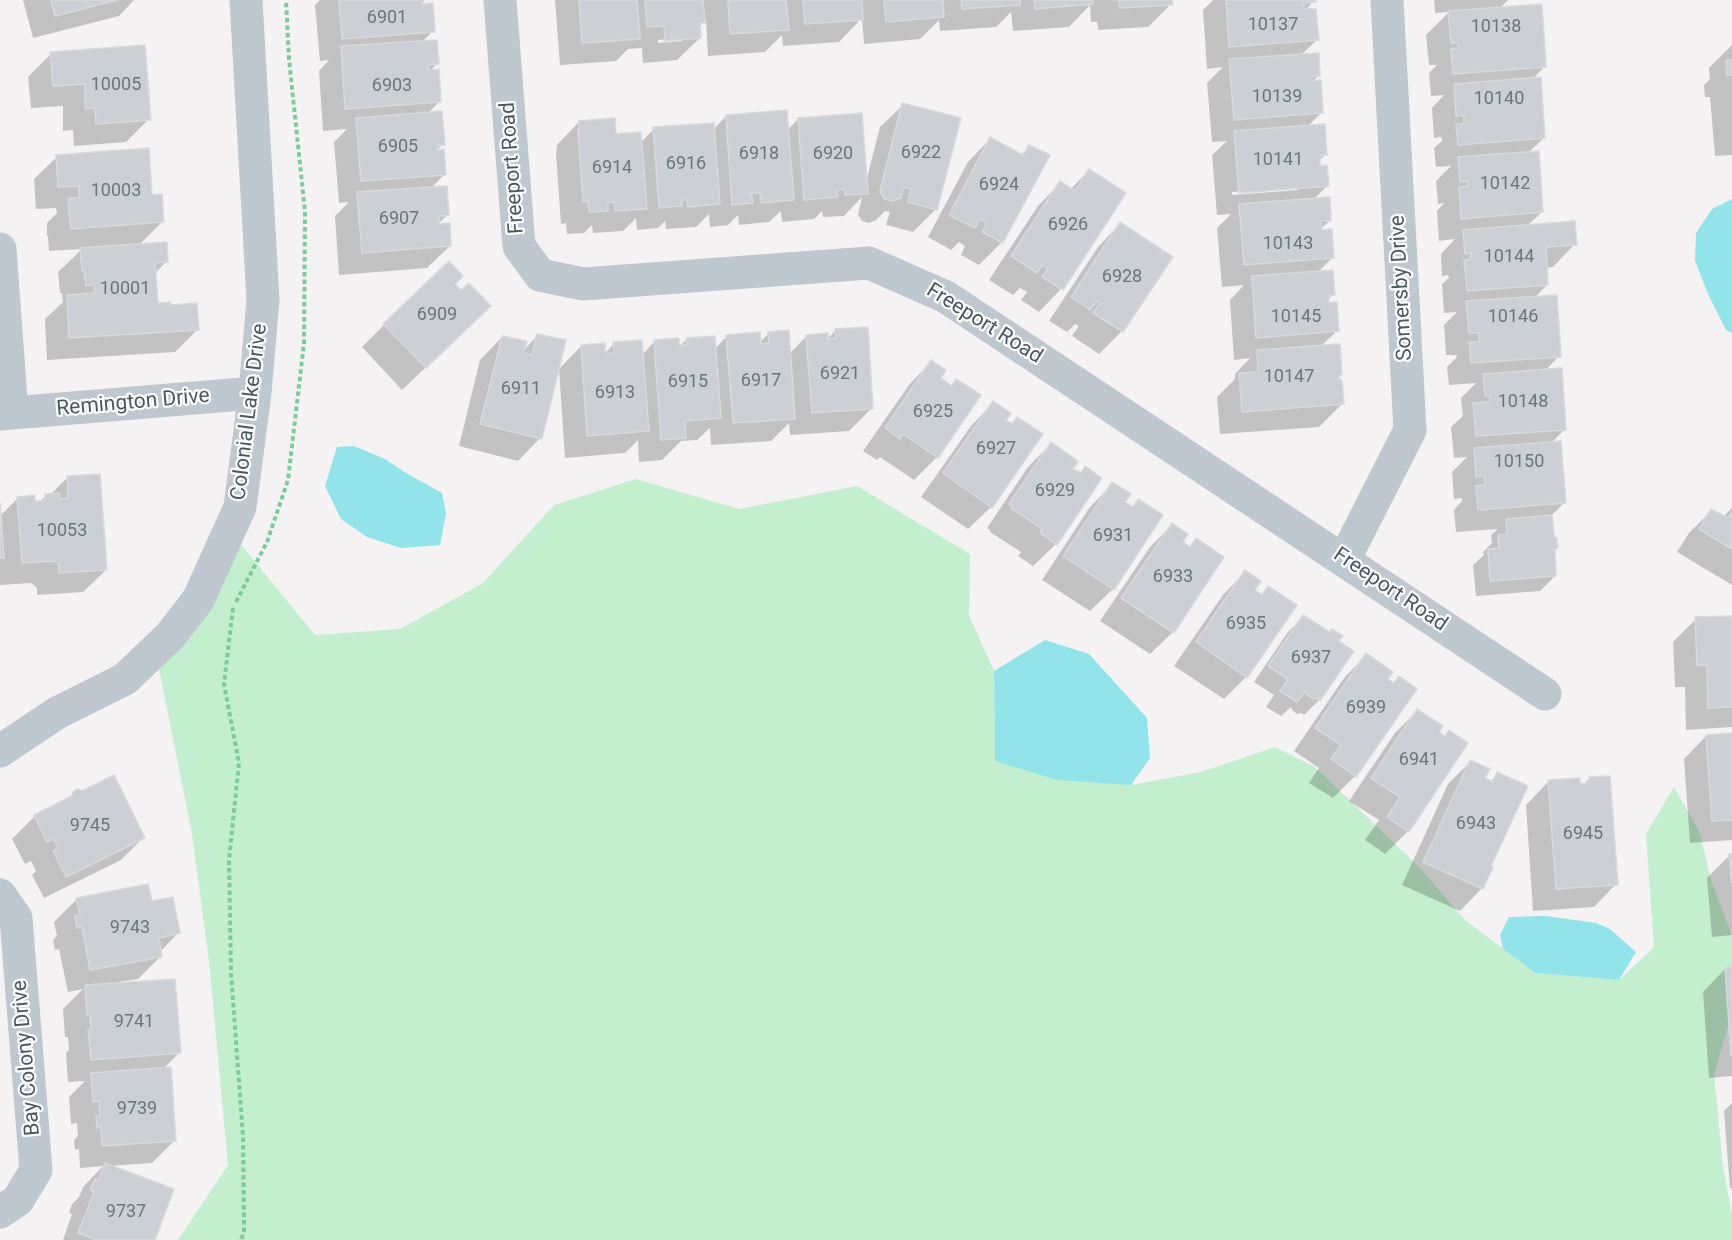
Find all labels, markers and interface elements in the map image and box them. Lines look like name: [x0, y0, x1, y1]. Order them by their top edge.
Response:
house number: 6901: [367, 7, 407, 29]
house number: 10137: [1248, 14, 1298, 36]
house number: 10138: [1471, 16, 1521, 38]
house number: 10005: [91, 74, 141, 96]
house number: 6903: [372, 75, 412, 97]
house number: 10139: [1252, 86, 1302, 108]
house number: 10140: [1474, 88, 1524, 110]
street label: Freeport Road: [496, 101, 530, 235]
house number: 6905: [378, 136, 418, 158]
house number: 6922: [901, 142, 941, 164]
house number: 6918: [739, 143, 779, 165]
house number: 6920: [813, 143, 853, 165]
house number: 10141: [1253, 149, 1303, 171]
house number: 6916: [666, 153, 706, 175]
house number: 6914: [592, 157, 632, 179]
house number: 10142: [1480, 173, 1530, 195]
house number: 6924: [979, 174, 1019, 196]
house number: 10003: [91, 180, 141, 202]
house number: 6907: [379, 208, 419, 230]
house number: 6926: [1048, 214, 1088, 236]
street label: Somersby Drive: [1386, 214, 1418, 362]
house number: 10143: [1263, 233, 1313, 255]
house number: 10144: [1484, 246, 1534, 268]
house number: 6928: [1102, 266, 1142, 288]
house number: 10001: [100, 278, 150, 300]
street label: Freeport Road: [921, 278, 1047, 370]
house number: 6909: [417, 304, 457, 326]
house number: 10145: [1271, 306, 1321, 328]
house number: 10146: [1488, 306, 1538, 328]
street label: Colonial Lake Drive: [227, 322, 273, 502]
house number: 6921: [820, 363, 860, 385]
house number: 10147: [1264, 366, 1314, 388]
house number: 6917: [741, 370, 781, 392]
house number: 6915: [668, 371, 708, 393]
house number: 6911: [501, 378, 541, 400]
house number: 6913: [595, 382, 635, 404]
street label: Remington Drive: [55, 384, 211, 422]
house number: 10148: [1498, 391, 1548, 413]
house number: 6925: [913, 401, 953, 423]
house number: 6927: [976, 438, 1016, 460]
house number: 10150: [1494, 451, 1544, 473]
house number: 6929: [1035, 480, 1075, 502]
house number: 10053: [37, 520, 87, 542]
house number: 6931: [1093, 525, 1133, 547]
street label: Freeport Road: [1328, 543, 1452, 637]
house number: 6933: [1153, 566, 1193, 588]
house number: 6935: [1226, 613, 1266, 635]
house number: 6937: [1291, 647, 1331, 669]
house number: 6939: [1346, 697, 1386, 719]
house number: 6941: [1399, 749, 1439, 771]
house number: 6943: [1456, 813, 1496, 835]
house number: 9745: [70, 815, 110, 837]
house number: 6945: [1563, 823, 1603, 845]
house number: 9743: [110, 917, 150, 939]
street label: Bay Colony Drive: [8, 979, 46, 1137]
house number: 9741: [114, 1011, 154, 1033]
house number: 9739: [117, 1098, 157, 1120]
house number: 9737: [106, 1201, 146, 1223]

